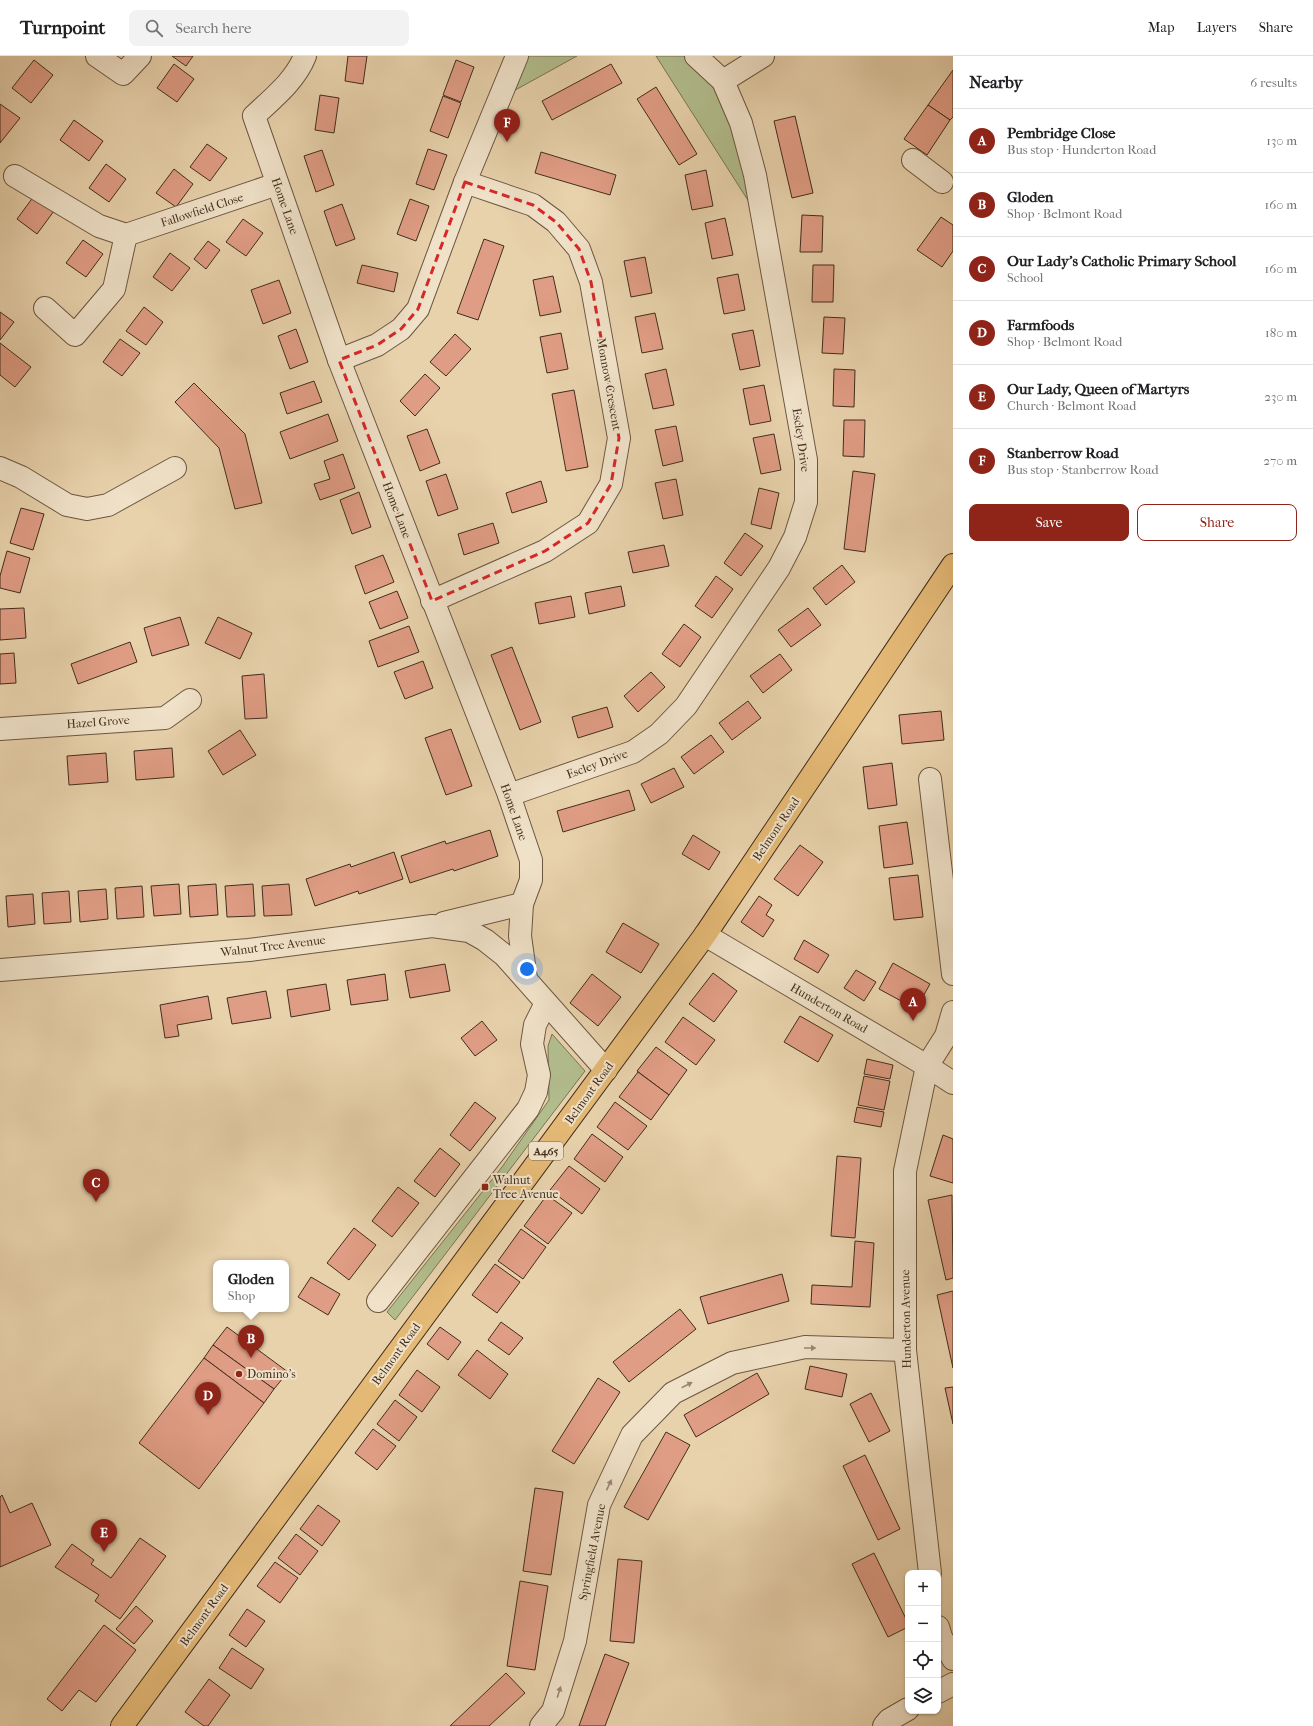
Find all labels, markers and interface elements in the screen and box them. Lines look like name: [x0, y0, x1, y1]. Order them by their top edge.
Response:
search box: [129, 10, 409, 46]
text: Turnpoint: [20, 17, 105, 39]
icon: search: [143, 17, 165, 39]
text: Search here: [175, 19, 251, 37]
text: Map: [1148, 19, 1175, 36]
text: Layers: [1197, 19, 1237, 36]
text: Share: [1259, 19, 1293, 36]
text: Nearby: [969, 72, 1023, 92]
text: 6 results: [1250, 75, 1297, 90]
pin: F: [494, 109, 520, 142]
text: Pembridge Close: [1007, 124, 1116, 142]
text: A: [978, 133, 986, 148]
text: 130 m: [1266, 133, 1297, 148]
text: Bus stop · Hunderton Road: [1007, 142, 1156, 157]
street label: Home Lane: [269, 176, 301, 236]
text: Gloden: [1007, 188, 1054, 206]
street label: Fallowfield Close: [159, 190, 245, 230]
text: B: [978, 197, 986, 212]
text: 160 m: [1265, 197, 1297, 212]
text: Shop · Belmont Road: [1007, 206, 1122, 221]
text: Our Lady's Catholic Primary School: [1007, 252, 1236, 270]
text: C: [978, 261, 986, 276]
text: 160 m: [1265, 261, 1297, 276]
text: School: [1007, 270, 1043, 285]
text: Farmfoods: [1007, 316, 1074, 334]
text: D: [977, 325, 987, 340]
text: 180 m: [1265, 325, 1297, 340]
text: Shop · Belmont Road: [1007, 334, 1122, 349]
street label: Monnow Crescent: [594, 337, 624, 432]
text: Our Lady, Queen of Martyrs: [1007, 380, 1189, 398]
text: E: [978, 389, 986, 404]
text: 230 m: [1264, 389, 1297, 404]
text: Church · Belmont Road: [1007, 398, 1136, 413]
street label: Escley Drive: [790, 407, 812, 473]
text: Stanberrow Road: [1007, 444, 1119, 462]
text: F: [979, 453, 985, 468]
text: 270 m: [1263, 453, 1297, 468]
text: Bus stop · Stanberrow Road: [1007, 462, 1158, 477]
street label: Home Lane: [380, 480, 414, 540]
button: Save: [969, 504, 1129, 541]
button: Share: [1137, 504, 1297, 541]
street label: Hazel Grove: [66, 713, 130, 731]
street label: Escley Drive: [564, 746, 630, 782]
street label: Home Lane: [498, 782, 530, 842]
street label: Belmont Road: [750, 794, 803, 863]
street label: Walnut Tree Avenue: [219, 933, 326, 960]
your location: [517, 959, 537, 979]
street label: Hunderton Road: [788, 980, 871, 1036]
pin: A: [900, 988, 926, 1021]
street label: Belmont Road: [562, 1059, 617, 1127]
road number: A465: [529, 1142, 563, 1160]
pin: C: [83, 1169, 109, 1202]
place label: Walnut Tree Avenue: [492, 1173, 559, 1201]
marker: Walnut Tree Avenue: [480, 1182, 490, 1192]
popup: [213, 1260, 289, 1312]
street label: Hunderton Avenue: [898, 1269, 914, 1369]
text: Gloden: [228, 1270, 274, 1288]
text: Shop: [228, 1288, 255, 1303]
street label: Belmont Road: [369, 1320, 424, 1388]
pin: B: [238, 1325, 264, 1358]
one-way arrow: [804, 1345, 817, 1351]
place label: Domino's: [247, 1367, 296, 1381]
marker: Domino's: [234, 1369, 244, 1379]
pin: D: [195, 1382, 221, 1415]
one-way arrow: [681, 1382, 693, 1389]
one-way arrow: [606, 1479, 612, 1490]
street label: Springfield Avenue: [576, 1502, 608, 1602]
pin: E: [91, 1519, 117, 1552]
map controls: [905, 1570, 941, 1714]
button: +: [905, 1570, 941, 1606]
street label: Belmont Road: [177, 1581, 232, 1649]
button: −: [905, 1606, 941, 1642]
button: locate: [905, 1642, 941, 1678]
button: layers: [905, 1678, 941, 1714]
one-way arrow: [556, 1686, 562, 1698]

